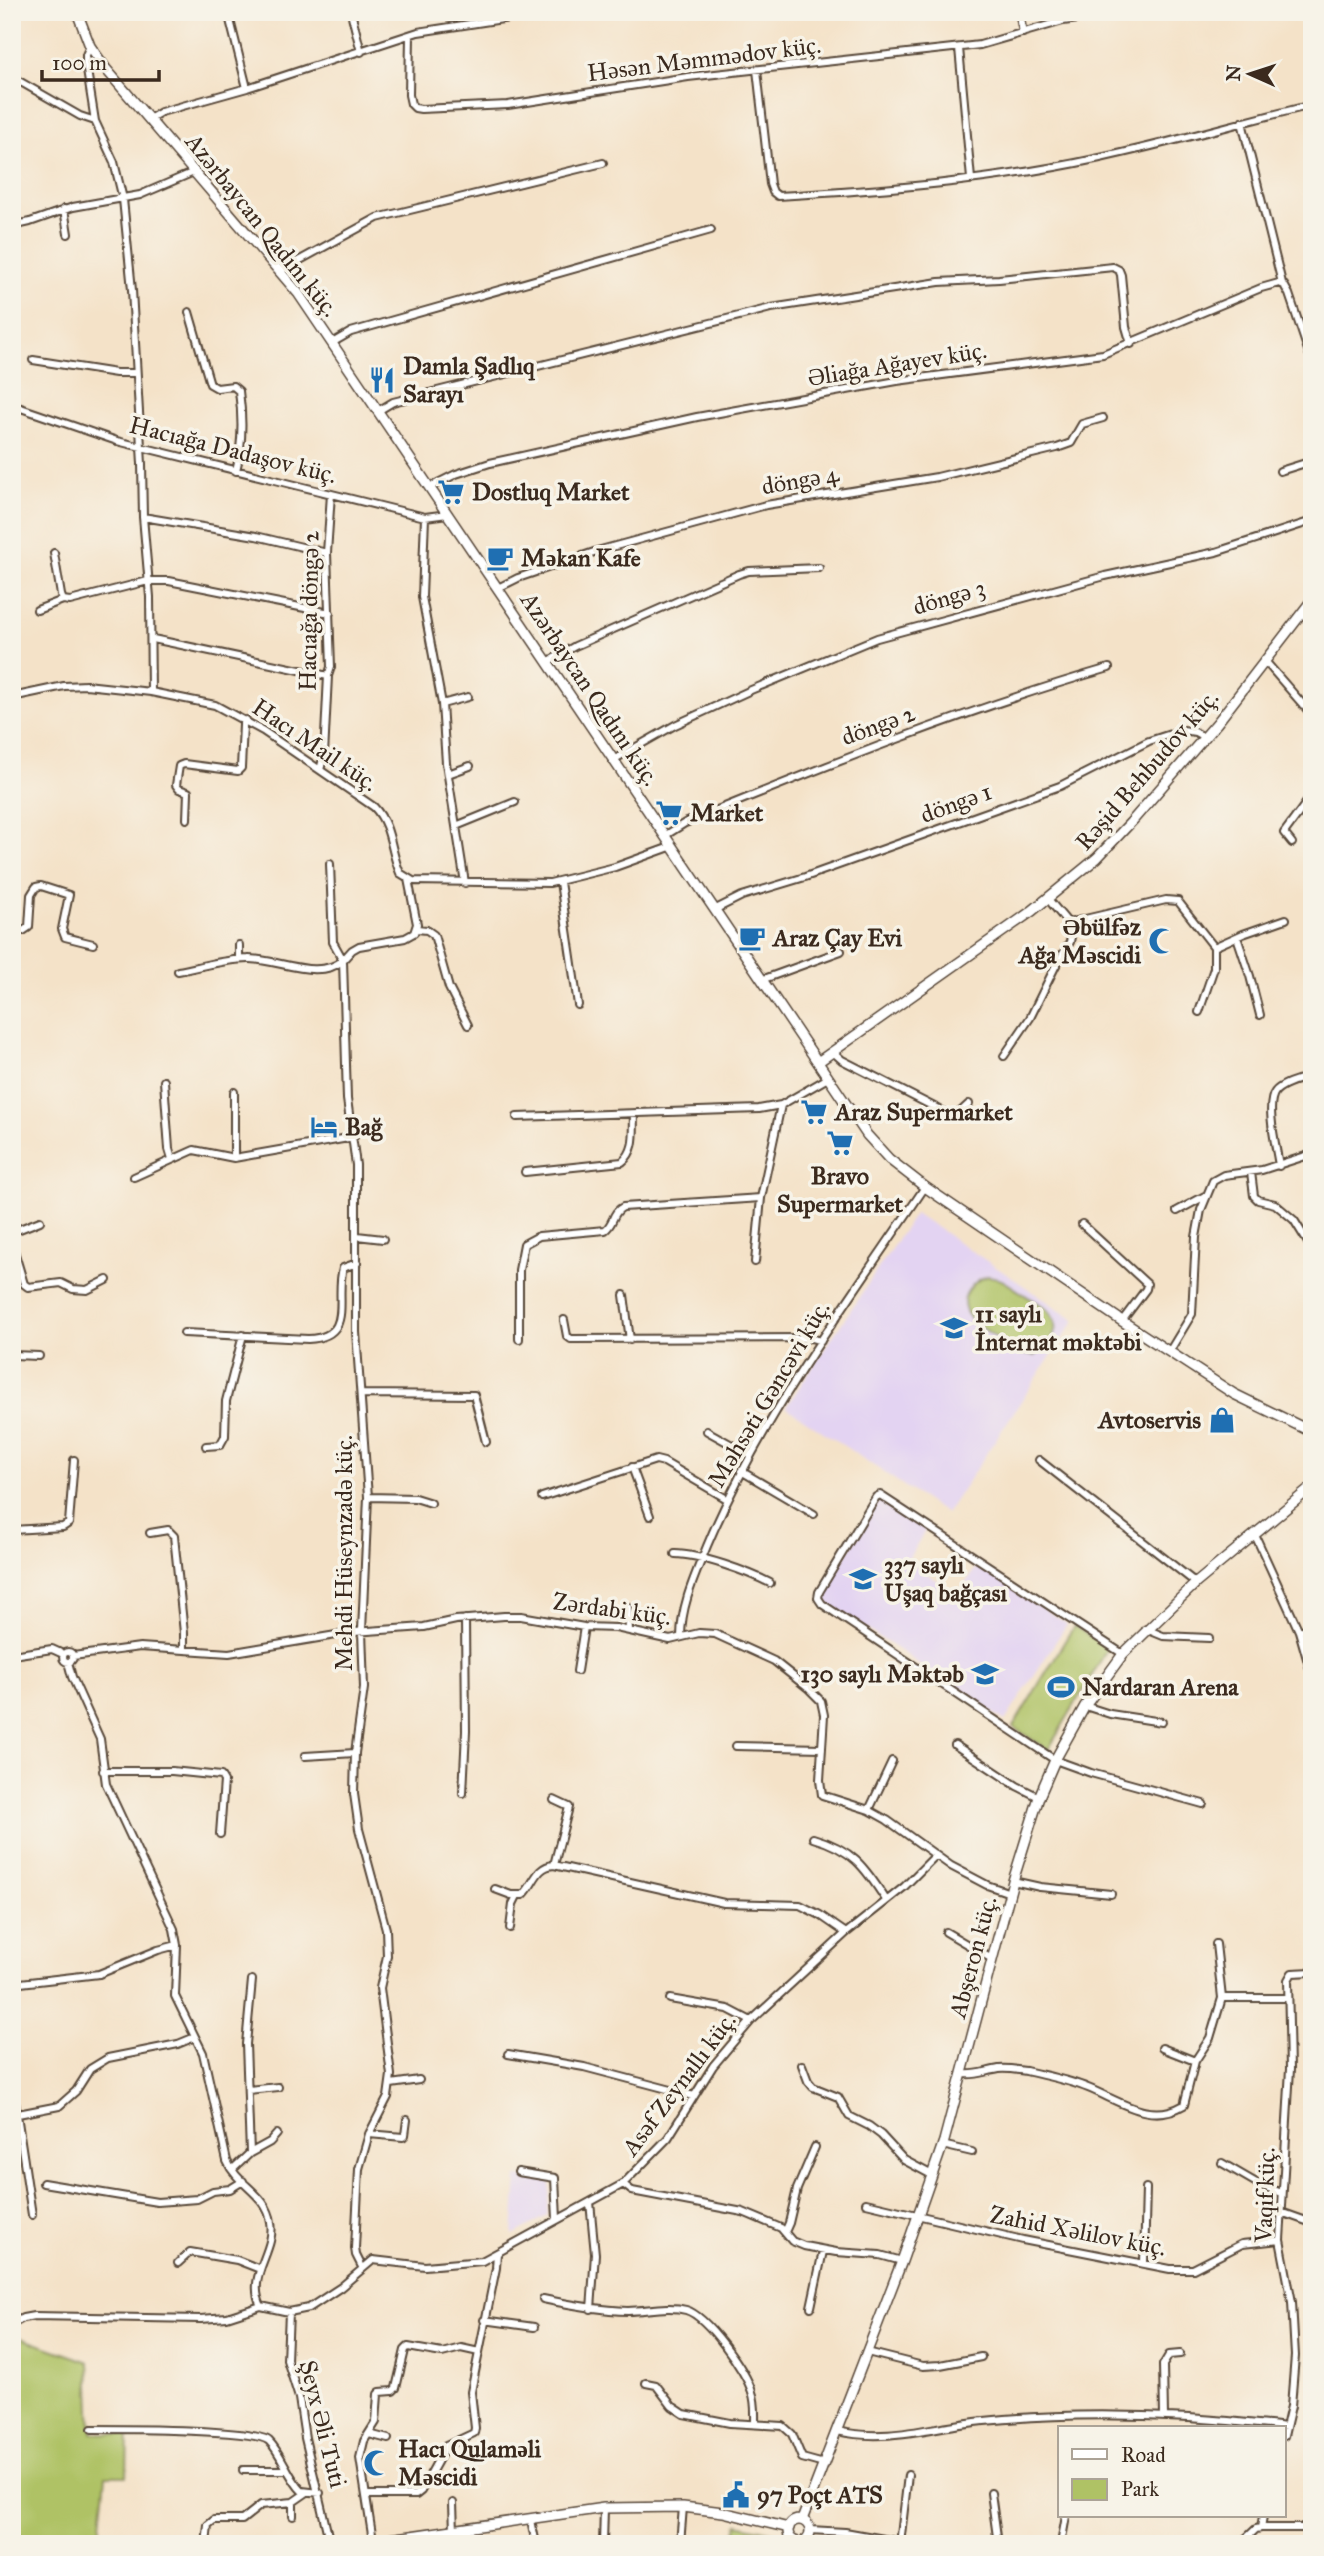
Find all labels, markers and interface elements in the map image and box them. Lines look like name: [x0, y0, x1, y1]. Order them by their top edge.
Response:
street label: Həsən Məmmədov küç.: [585, 30, 823, 88]
scale bar: [42, 38, 159, 82]
north arrow: [1216, 38, 1286, 108]
text: 100 m: [52, 50, 107, 76]
text: N: [1222, 64, 1245, 82]
street label: Azərbaycan Qadını küç.: [178, 126, 345, 323]
street label: Əliağa Ağayev küç.: [805, 335, 989, 393]
place label: Damla Şadlıq Sarayı: [403, 351, 536, 409]
restaurant icon: Damla Şadlıq Sarayı: [367, 365, 397, 395]
street label: Hacıağa Dadaşov küç.: [126, 410, 340, 490]
street label: döngə 4: [759, 458, 841, 502]
supermarket icon: Dostluq Market: [436, 477, 466, 507]
place label: Dostluq Market: [472, 477, 630, 507]
street label: Hacıağa döngə 2: [293, 530, 325, 691]
cafe icon: Məkan Kafe: [485, 543, 515, 573]
place label: Məkan Kafe: [521, 543, 641, 573]
street label: döngə 3: [909, 572, 989, 622]
street label: Azərbaycan Qadını küç.: [513, 586, 666, 792]
street label: Rəşid Behbudov küç.: [1069, 683, 1225, 857]
street label: Hacı Mail küç.: [247, 692, 383, 798]
street label: döngə 2: [837, 698, 919, 752]
street label: döngə 1: [916, 776, 996, 830]
supermarket icon: Market: [654, 798, 684, 828]
place label: Market: [690, 798, 764, 828]
place label: Əbülfəz Ağa Məscidi: [1017, 912, 1142, 970]
cafe icon: Araz Çay Evi: [737, 923, 767, 953]
place label: Araz Çay Evi: [771, 923, 902, 953]
mosque icon: Əbülfəz Ağa Məscidi: [1147, 926, 1177, 956]
supermarket icon: Araz Supermarket: [799, 1097, 829, 1127]
place label: Araz Supermarket: [833, 1097, 1013, 1127]
hotel icon: Bağ: [309, 1112, 339, 1142]
place label: Bağ: [345, 1112, 383, 1142]
supermarket icon: Bravo Supermarket: [825, 1128, 855, 1158]
place label: Bravo Supermarket: [777, 1161, 904, 1219]
street label: Məhsəti Gəncəvi küç.: [701, 1295, 837, 1493]
place label: 11 saylı İnternat məktəbi: [975, 1299, 1142, 1357]
school or university icon: 11 saylı İnternat məktəbi: [939, 1313, 969, 1343]
place label: Avtoservis: [1096, 1405, 1201, 1435]
shop icon: Avtoservis: [1207, 1405, 1237, 1435]
street label: Mehdi Hüseynzadə küç.: [329, 1435, 359, 1671]
place label: 337 saylı Uşaq bağçası: [884, 1550, 1007, 1608]
school or university icon: 337 saylı Uşaq bağçası: [848, 1564, 878, 1594]
street label: Zərdabi küç.: [551, 1586, 673, 1632]
place label: 130 saylı Məktəb: [801, 1659, 964, 1689]
school or university icon: 130 saylı Məktəb: [970, 1659, 1000, 1689]
sports icon: Nardaran Arena: [1046, 1672, 1076, 1702]
place label: Nardaran Arena: [1082, 1672, 1239, 1702]
street label: Abşeron küç.: [942, 1893, 1004, 2022]
street label: Asəf Zeynallı küç.: [615, 2006, 743, 2162]
street label: Vaqif küç.: [1248, 2147, 1282, 2244]
street label: Zahid Xəlilov küç.: [987, 2199, 1169, 2263]
street label: Şeyx Əli Tuti: [293, 2357, 353, 2491]
legend: [1058, 2426, 1286, 2518]
place label: Hacı Qulaməli Məscidi: [398, 2434, 541, 2492]
text: Road: [1121, 2442, 1166, 2468]
mosque icon: Hacı Qulaməli Məscidi: [362, 2448, 392, 2478]
text: Park: [1121, 2476, 1159, 2502]
public building icon: 97 Poçt ATS: [721, 2480, 751, 2510]
place label: 97 Poçt ATS: [757, 2480, 883, 2510]

